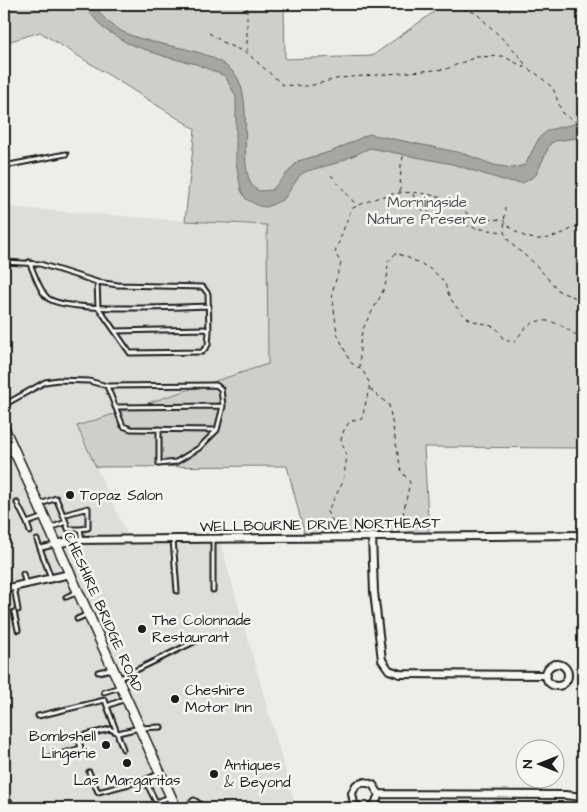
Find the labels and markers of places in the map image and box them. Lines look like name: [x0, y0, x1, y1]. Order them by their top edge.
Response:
place label: Topaz Salon: [80, 485, 163, 506]
marker: Topaz Salon: [64, 489, 76, 501]
place label: The Colonnade Restaurant: [152, 610, 251, 648]
marker: The Colonnade Restaurant: [136, 623, 148, 635]
place label: Cheshire Motor Inn: [185, 680, 252, 718]
marker: Cheshire Motor Inn: [169, 693, 181, 705]
place label: Bombshell Lingerie: [29, 726, 96, 765]
marker: Bombshell Lingerie: [100, 739, 112, 751]
place label: Antiques & Beyond: [224, 755, 291, 794]
marker: Las Margaritas: [121, 757, 133, 769]
marker: Antiques & Beyond: [208, 768, 220, 780]
place label: Las Margaritas: [73, 770, 181, 792]

